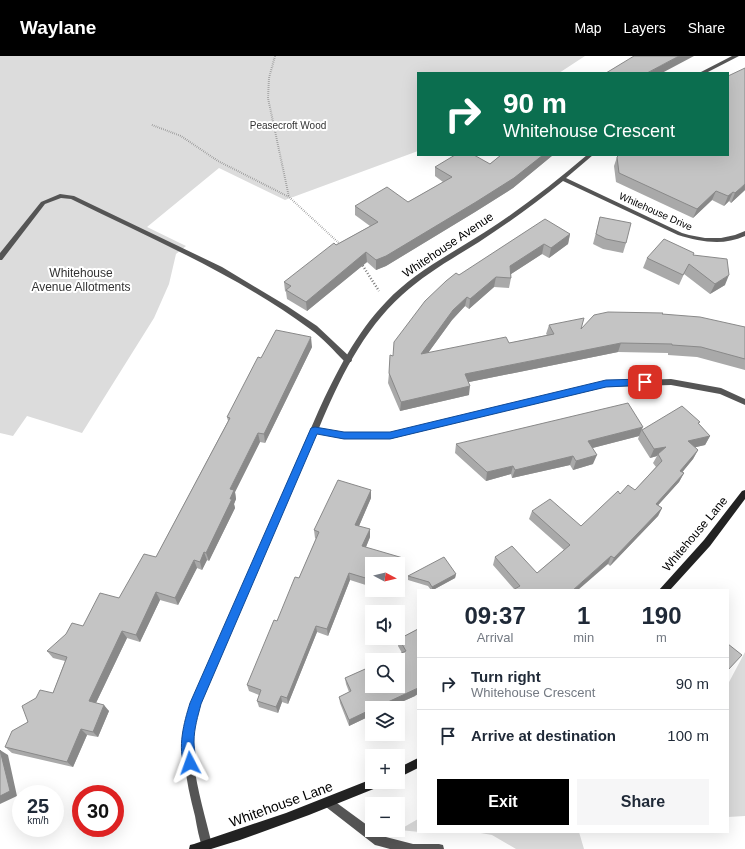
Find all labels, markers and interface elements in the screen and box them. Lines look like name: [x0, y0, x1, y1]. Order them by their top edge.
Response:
text: Waylane: [20, 17, 96, 38]
text: Map: [574, 20, 602, 36]
text: Layers: [624, 20, 666, 36]
text: Share: [688, 20, 725, 36]
icon: right: [437, 88, 489, 140]
text: 90 m: [503, 88, 567, 119]
park label: Peasecroft Wood: [250, 120, 326, 131]
text: Whitehouse Crescent: [503, 121, 675, 141]
street label: Whitehouse Drive: [618, 190, 694, 233]
street label: Whitehouse Avenue: [400, 209, 496, 281]
park label: Whitehouse Avenue Allotments: [31, 266, 131, 294]
pin: [628, 365, 662, 399]
icon: arrive: [634, 371, 656, 393]
street label: Whitehouse Lane: [660, 493, 731, 574]
north arrow: [365, 557, 405, 597]
map controls: [365, 557, 405, 837]
text: 09:37: [464, 602, 526, 629]
text: 1: [577, 602, 590, 629]
text: 190: [642, 602, 682, 629]
button: sound: [365, 605, 405, 645]
text: Arrival: [477, 630, 514, 645]
text: min: [573, 630, 594, 645]
text: m: [656, 630, 667, 645]
button: search: [365, 653, 405, 693]
text: Turn right: [471, 668, 541, 685]
icon: right: [437, 673, 459, 695]
text: 90 m: [676, 675, 709, 692]
text: Whitehouse Crescent: [471, 685, 595, 700]
button: layers: [365, 701, 405, 741]
icon: arrive: [437, 725, 459, 747]
text: Arrive at destination: [471, 727, 616, 744]
text: 100 m: [667, 727, 709, 744]
position arrow: [169, 742, 211, 784]
button: +: [365, 749, 405, 789]
street label: Whitehouse Lane: [227, 778, 335, 830]
button: Exit: [437, 779, 569, 825]
button: Share: [577, 779, 709, 825]
speed limit sign: 30: [72, 785, 124, 837]
text: 25: [27, 795, 49, 817]
button: −: [365, 797, 405, 837]
text: km/h: [27, 815, 49, 826]

